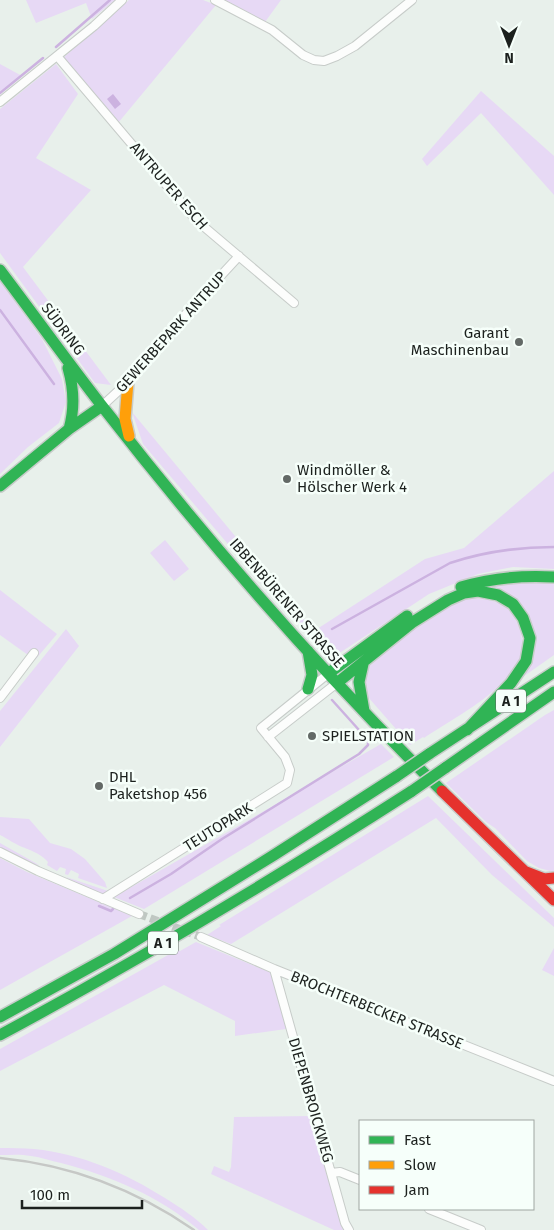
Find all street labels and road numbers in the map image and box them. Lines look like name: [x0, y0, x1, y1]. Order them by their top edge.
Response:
street label: ANTRUPER ESCH: [126, 139, 212, 233]
street label: GEWERBEPARK ANTRUP: [112, 268, 230, 396]
street label: SÜDRING: [37, 299, 89, 359]
street label: IBBENBÜRENER STRASSE: [226, 535, 348, 671]
road number: A 1: [496, 689, 526, 712]
street label: TEUTOPARK: [180, 799, 256, 855]
road number: A 1: [148, 931, 178, 954]
street label: BROCHTERBECKER STRASSE: [288, 967, 466, 1053]
street label: DIEPENBROICKWEG: [285, 1036, 337, 1164]

